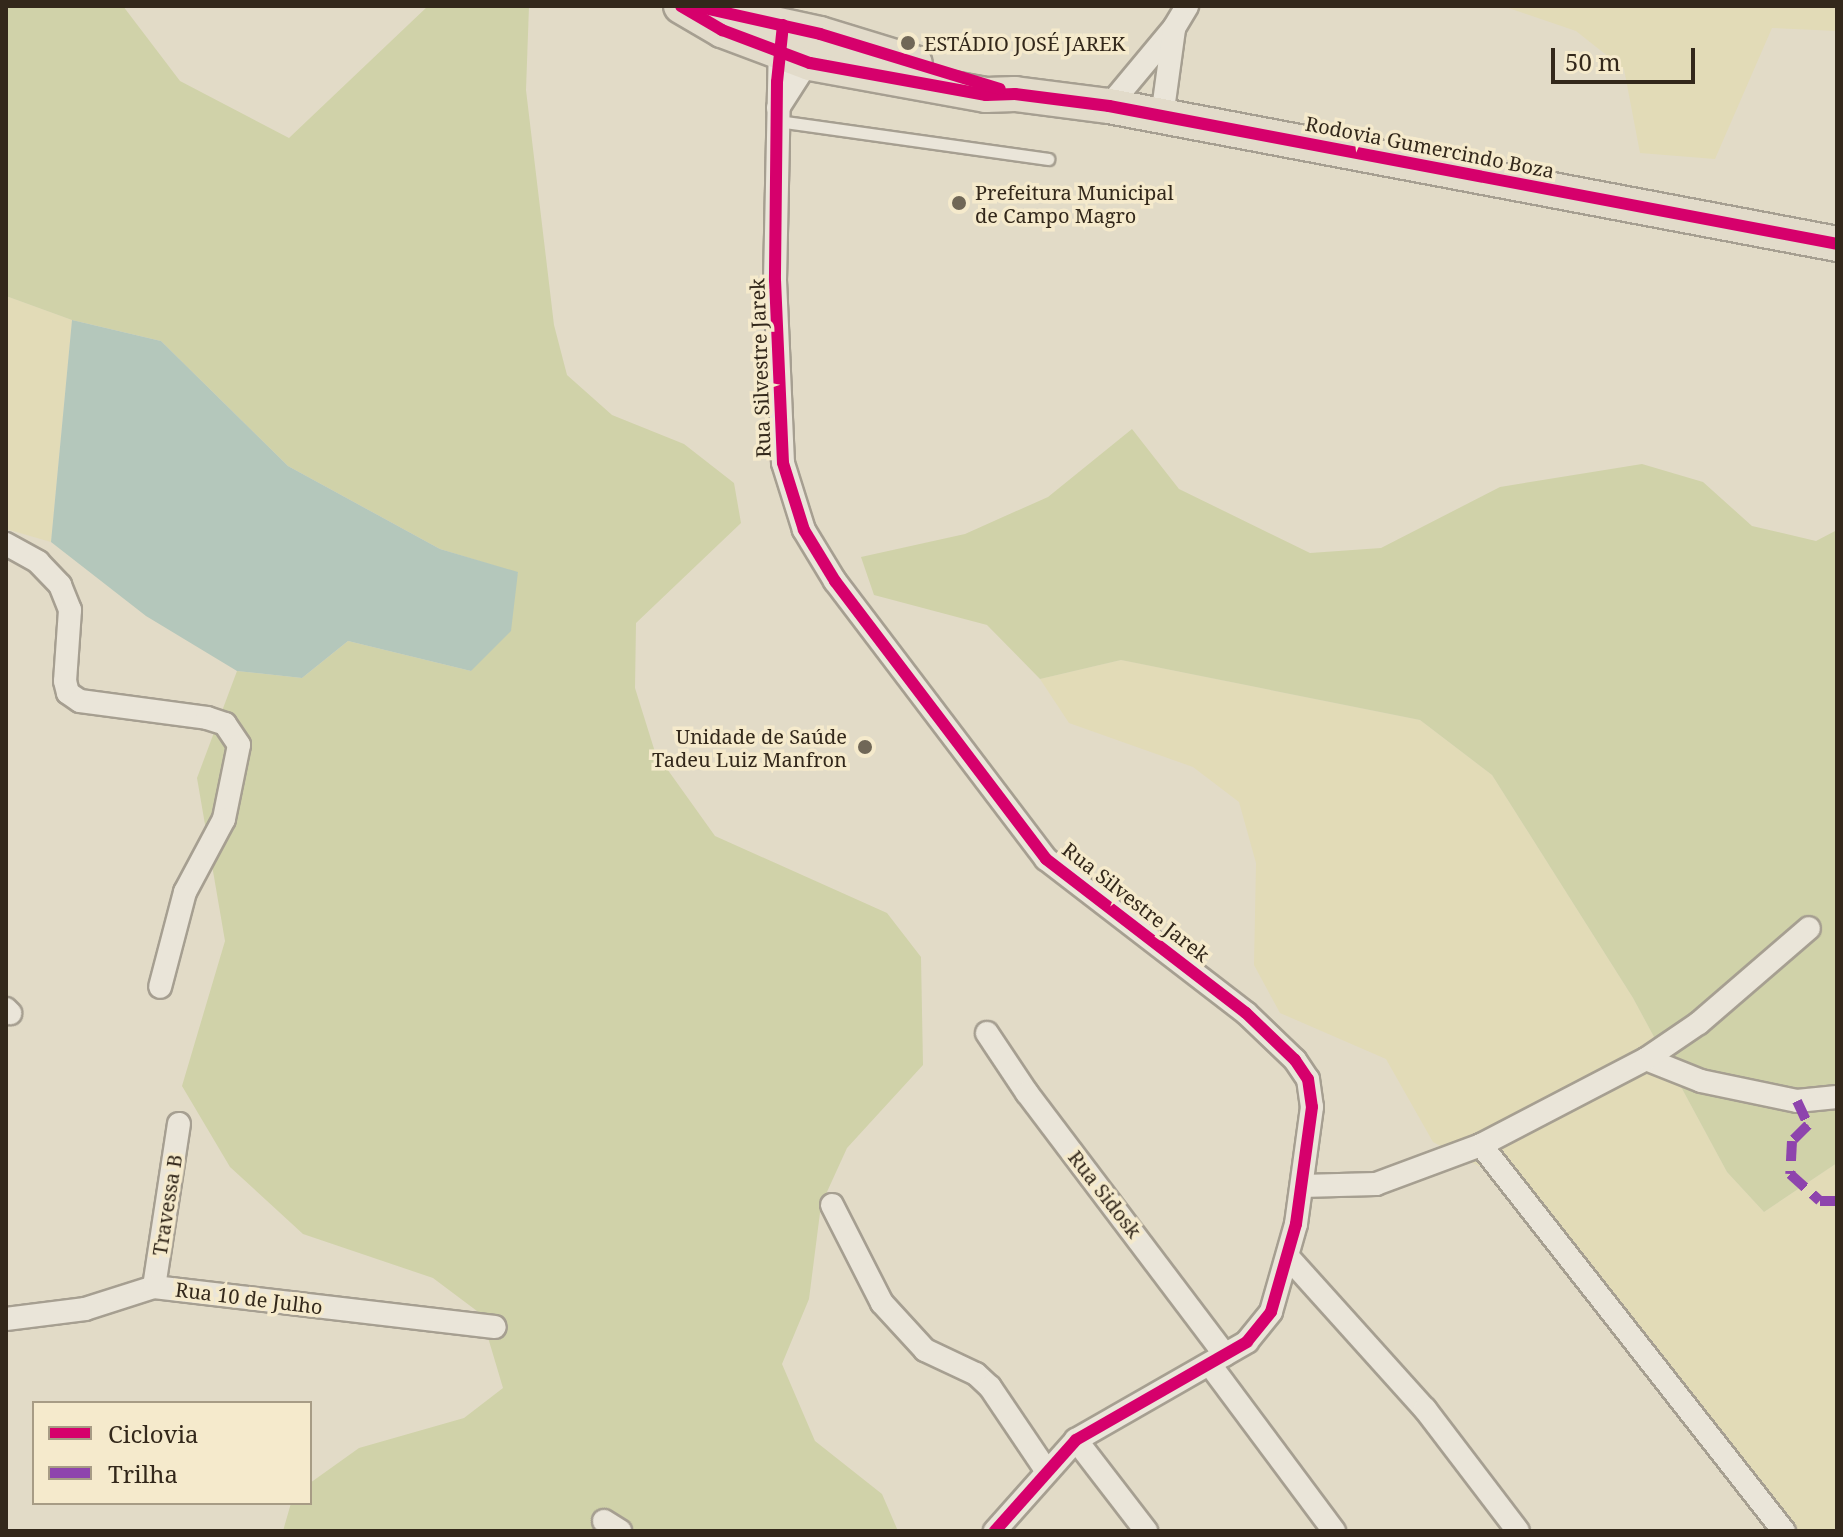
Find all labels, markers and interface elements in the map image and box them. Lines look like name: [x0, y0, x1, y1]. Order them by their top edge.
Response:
place label: ESTÁDIO JOSÉ JAREK: [924, 31, 1125, 55]
scale bar: [1555, 32, 1699, 82]
marker: ESTÁDIO JOSÉ JAREK: [899, 34, 917, 52]
text: 50 m: [1565, 45, 1621, 78]
street label: Rodovia Gumercindo Boza: [1303, 111, 1557, 183]
place label: Prefeitura Municipal de Campo Magro: [975, 180, 1174, 227]
marker: Prefeitura Municipal de Campo Magro: [950, 194, 968, 212]
street label: Rua Silvestre Jarek: [745, 278, 775, 458]
place label: Unidade de Saúde Tadeu Luiz Manfron: [652, 724, 847, 771]
marker: Unidade de Saúde Tadeu Luiz Manfron: [854, 736, 876, 758]
street label: Rua Silvestre Jarek: [1058, 837, 1214, 967]
street label: Rua Sidosk: [1063, 1146, 1147, 1242]
street label: Travessa B: [147, 1153, 187, 1257]
street label: Rua 10 de Julho: [174, 1277, 324, 1319]
legend: [32, 1401, 312, 1505]
text: Ciclovia: [108, 1417, 199, 1450]
text: Trilha: [108, 1457, 178, 1490]

